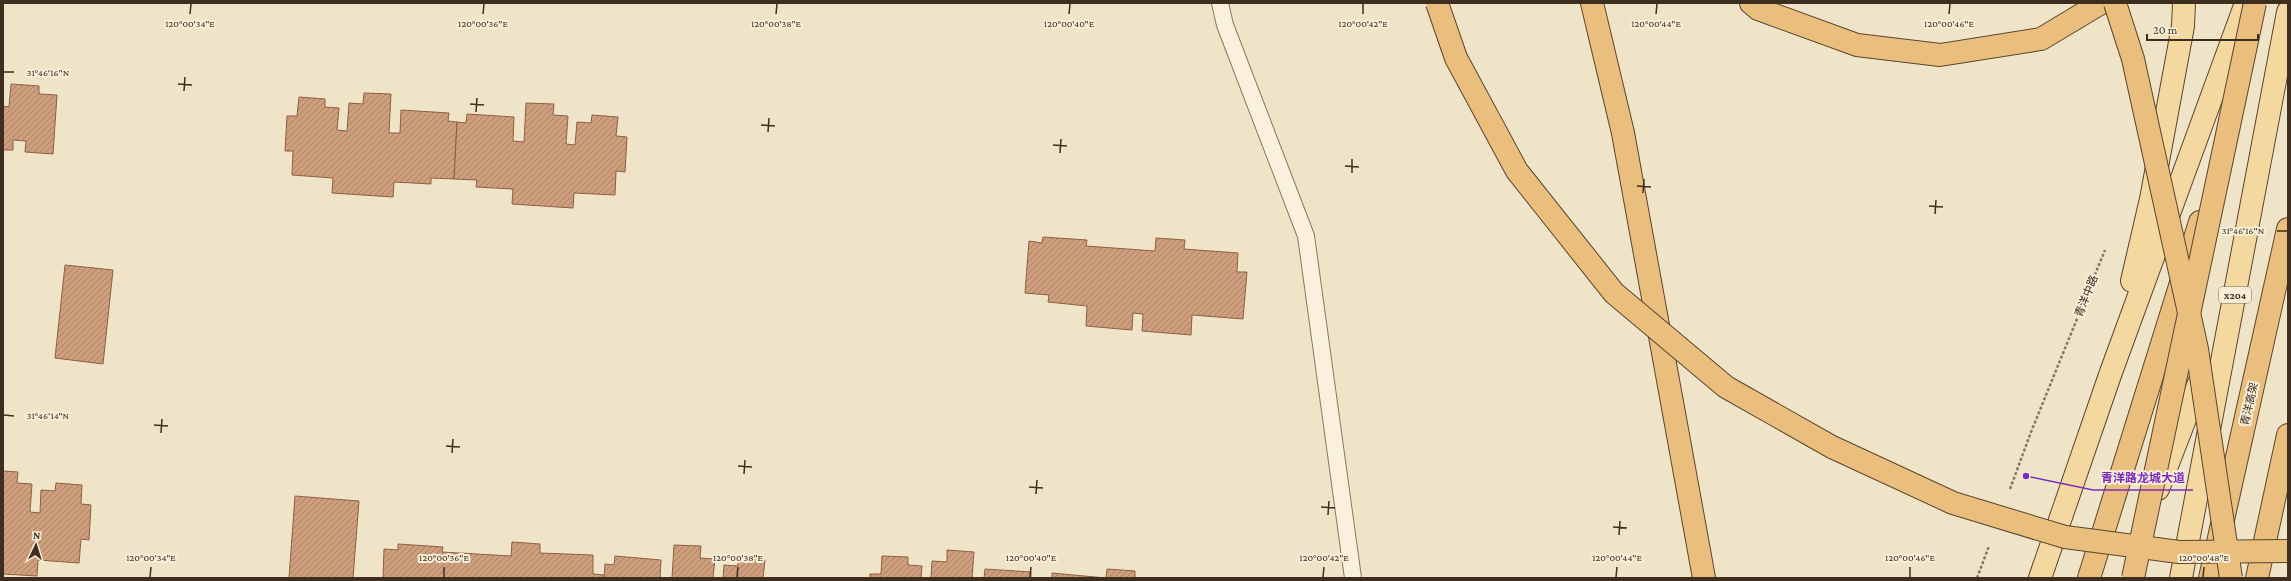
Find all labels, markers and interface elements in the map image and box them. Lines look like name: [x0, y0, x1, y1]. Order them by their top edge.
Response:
scale bar: [2147, 16, 2258, 42]
text: 120°00'34"E: [165, 18, 215, 29]
text: 120°00'36"E: [458, 18, 508, 29]
text: 120°00'38"E: [751, 18, 802, 29]
text: 120°00'40"E: [1044, 18, 1095, 29]
text: 120°00'42"E: [1338, 18, 1388, 29]
text: 120°00'44"E: [1631, 18, 1681, 29]
text: 120°00'46"E: [1924, 18, 1974, 29]
text: 20 m: [2153, 23, 2178, 37]
text: 31°46'16"N: [27, 67, 70, 78]
text: 31°46'16"N: [2222, 225, 2265, 236]
street label: 青洋中路: [2072, 273, 2100, 319]
road number: X204: [2219, 287, 2251, 303]
street label: 青洋高架: [2238, 381, 2260, 427]
text: 31°46'14"N: [27, 410, 70, 421]
callout: 青洋路龙城大道: [2093, 466, 2193, 490]
text: 青洋路龙城大道: [2101, 471, 2185, 485]
north arrow: [16, 525, 56, 565]
text: N: [33, 529, 41, 541]
text: 120°00'34"E: [126, 552, 176, 563]
text: 120°00'36"E: [419, 552, 469, 563]
text: 120°00'38"E: [713, 552, 764, 563]
text: 120°00'40"E: [1006, 552, 1057, 563]
text: 120°00'42"E: [1299, 552, 1349, 563]
text: 120°00'44"E: [1592, 552, 1642, 563]
text: 120°00'46"E: [1885, 552, 1935, 563]
text: 120°00'48"E: [2179, 552, 2230, 563]

